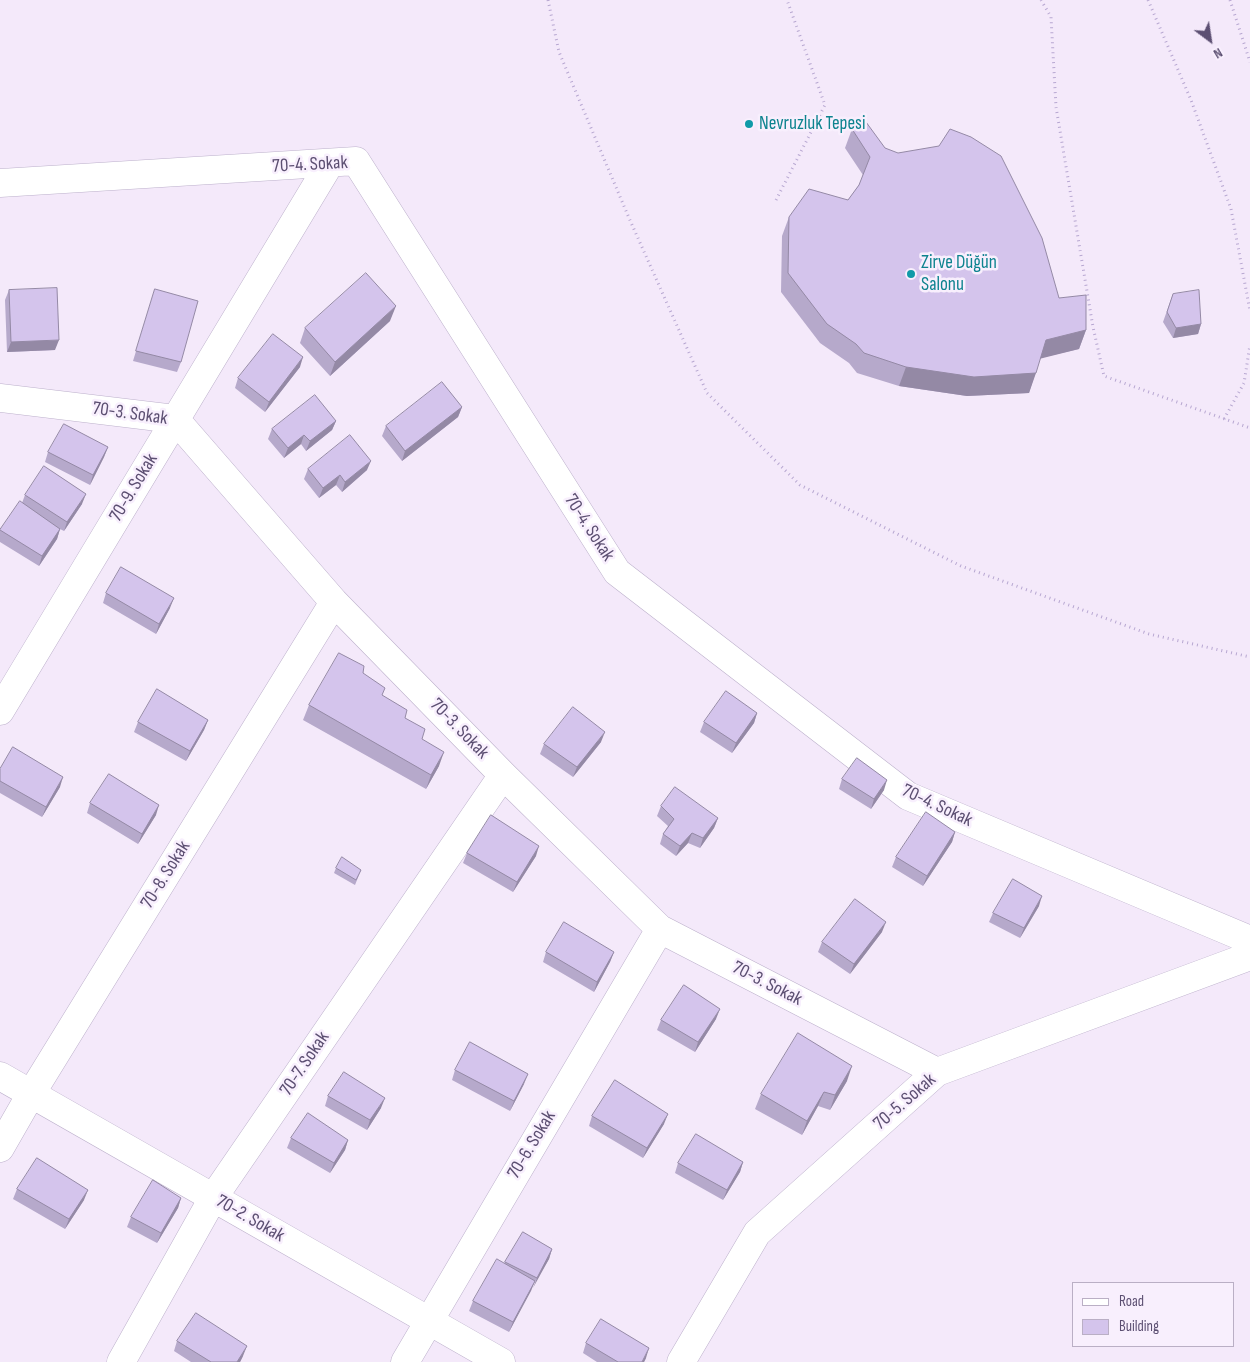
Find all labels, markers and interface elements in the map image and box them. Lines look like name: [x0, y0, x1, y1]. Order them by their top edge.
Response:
north arrow: [1185, 15, 1235, 65]
text: N: [1210, 44, 1226, 62]
place label: Nevruzluk Tepesi: [759, 113, 865, 135]
marker: Nevruzluk Tepesi: [743, 118, 755, 130]
street label: 70-4. Sokak: [272, 152, 348, 178]
place label: Zirve Düğün Salonu: [921, 252, 997, 296]
marker: Zirve Düğün Salonu: [905, 268, 917, 280]
street label: 70-3. Sokak: [91, 397, 169, 431]
street label: 70-9. Sokak: [105, 450, 163, 526]
street label: 70-4. Sokak: [559, 490, 619, 566]
street label: 70-3. Sokak: [425, 694, 493, 764]
street label: 70-4. Sokak: [898, 780, 976, 832]
street label: 70-8. Sokak: [136, 837, 196, 913]
street label: 70-3. Sokak: [728, 957, 806, 1011]
street label: 70-7. Sokak: [275, 1028, 335, 1100]
street label: 70-5. Sokak: [869, 1069, 941, 1135]
street label: 70-6. Sokak: [503, 1107, 561, 1183]
street label: 70-2. Sokak: [212, 1190, 288, 1248]
legend: [1072, 1282, 1235, 1347]
text: Road: [1119, 1292, 1144, 1311]
text: Building: [1119, 1317, 1159, 1336]

